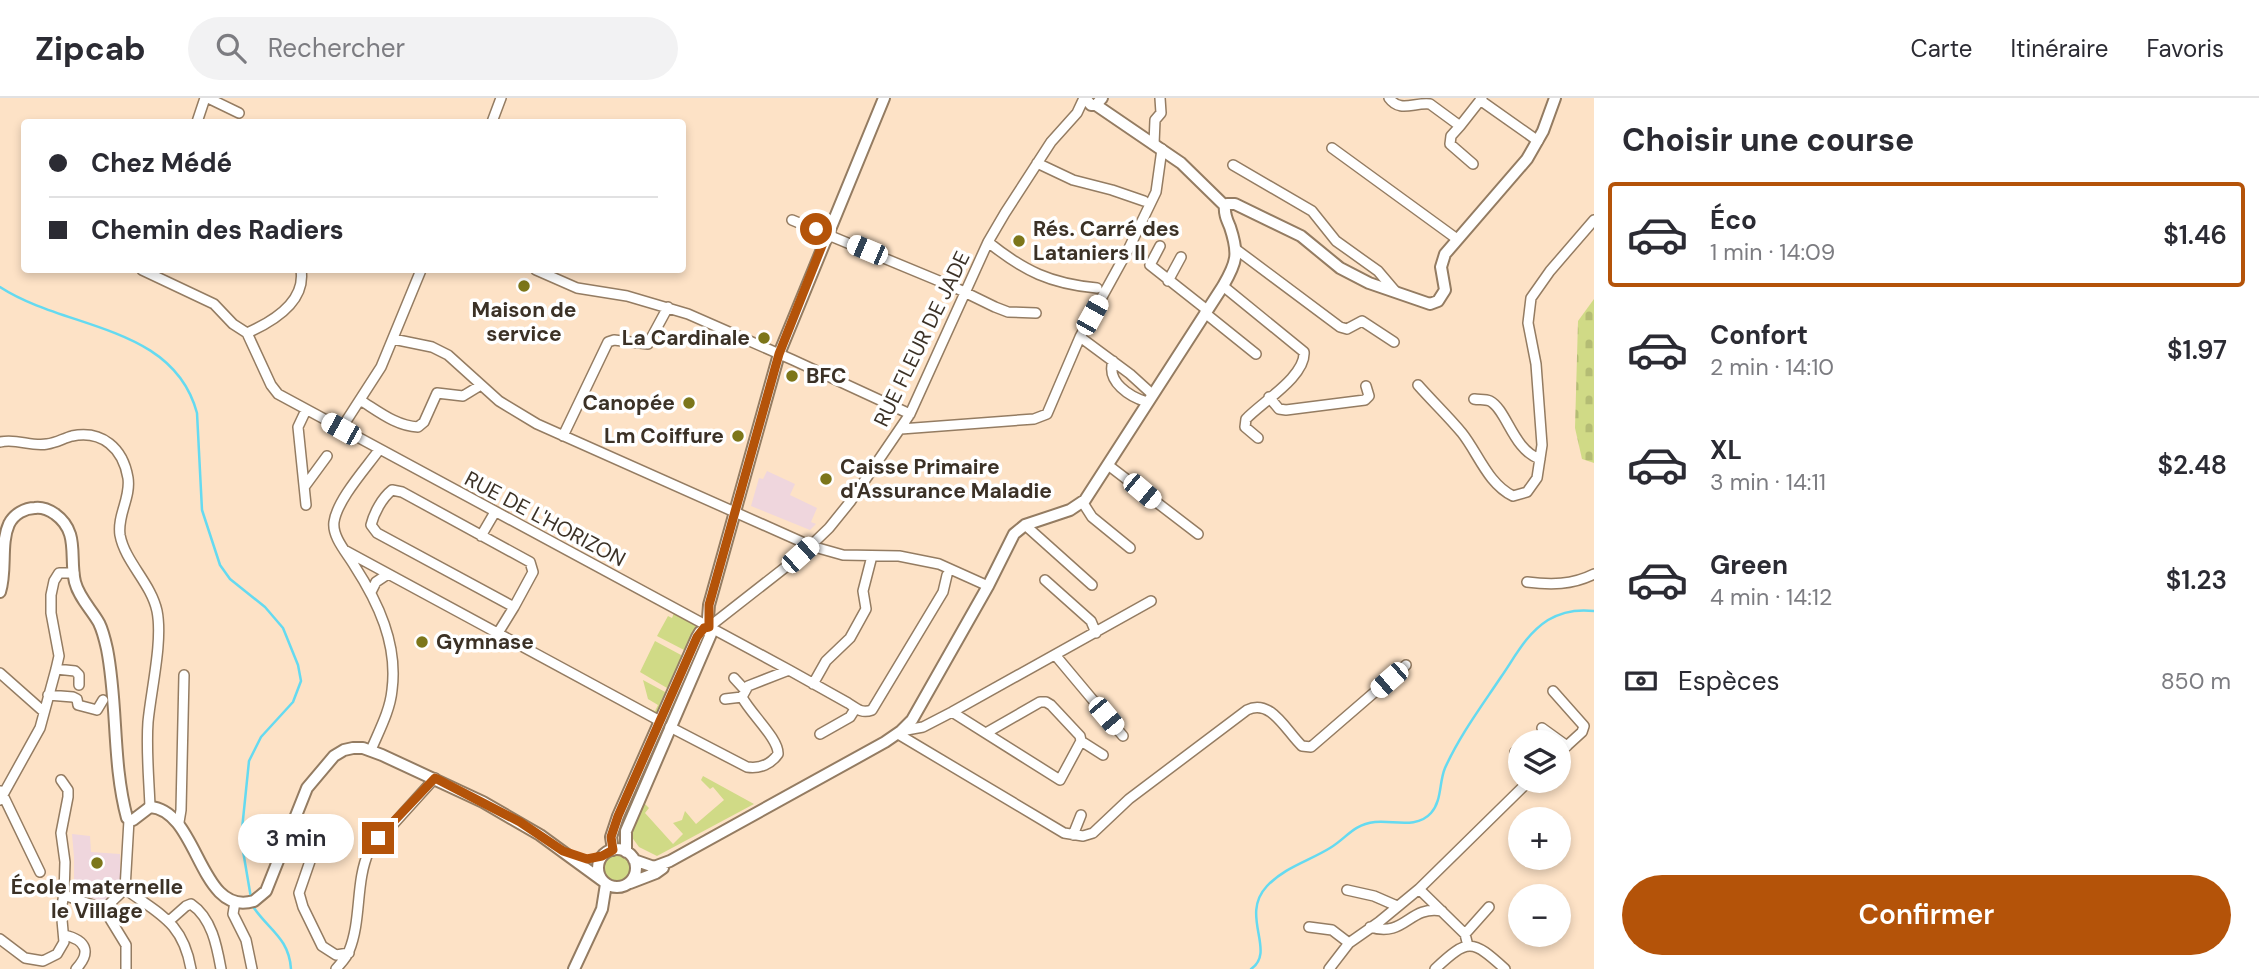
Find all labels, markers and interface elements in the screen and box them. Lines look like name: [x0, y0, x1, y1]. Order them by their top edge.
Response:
search box: [188, 17, 678, 80]
text: Zipcab: [35, 27, 146, 70]
icon: search: [212, 29, 250, 67]
text: Rechercher: [268, 31, 405, 65]
text: Carte: [1911, 33, 1972, 64]
text: Itinéraire: [2010, 33, 2108, 64]
text: Favoris: [2146, 33, 2224, 64]
text: Choisir une course: [1622, 119, 1914, 161]
text: Chez Médé: [91, 146, 232, 180]
icon: car: [1626, 203, 1689, 266]
text: Éco: [1710, 203, 1757, 237]
text: Chemin des Radiers: [91, 213, 344, 247]
route start: [800, 213, 832, 245]
place label: Rés. Carré des Lataniers II: [1033, 215, 1180, 267]
text: $1.46: [2163, 218, 2227, 252]
car: [844, 232, 891, 268]
marker: Rés. Carré des Lataniers II: [1011, 233, 1027, 249]
text: 1 min · 14:09: [1710, 237, 1835, 267]
street label: RUE FLEUR DE JADE: [867, 247, 977, 431]
marker: Maison de service: [516, 278, 532, 294]
car: [1073, 292, 1112, 338]
place label: Maison de service: [472, 296, 576, 348]
icon: car: [1626, 318, 1689, 381]
text: Confort: [1710, 318, 1808, 352]
place label: La Cardinale: [622, 324, 750, 352]
marker: La Cardinale: [756, 330, 772, 346]
text: $1.97: [2167, 333, 2227, 367]
text: 2 min · 14:10: [1710, 352, 1834, 382]
place label: BFC: [806, 362, 847, 390]
marker: BFC: [784, 368, 800, 384]
place label: Canopée: [582, 389, 675, 417]
marker: Canopée: [681, 395, 697, 411]
car: [318, 410, 365, 448]
place label: Lm Coiffure: [604, 422, 724, 450]
marker: Lm Coiffure: [730, 428, 746, 444]
icon: car: [1626, 433, 1689, 496]
text: XL: [1710, 433, 1742, 467]
text: $2.48: [2158, 448, 2227, 482]
place label: Caisse Primaire d'Assurance Maladie: [840, 453, 1052, 505]
street label: RUE DE L'HORIZON: [460, 465, 630, 573]
text: 3 min · 14:11: [1710, 467, 1826, 497]
car: [1120, 469, 1165, 513]
marker: Caisse Primaire d'Assurance Maladie: [818, 471, 834, 487]
car: [778, 533, 823, 577]
icon: car: [1626, 548, 1689, 611]
text: Green: [1710, 548, 1788, 582]
text: $1.23: [2166, 563, 2227, 597]
text: 4 min · 14:12: [1710, 582, 1832, 612]
place label: Gymnase: [436, 628, 534, 656]
marker: Gymnase: [414, 634, 430, 650]
car: [1367, 658, 1412, 702]
icon: cash: [1622, 662, 1660, 700]
text: Espèces: [1678, 664, 1779, 698]
text: 850 m: [2161, 666, 2231, 696]
car: [1085, 693, 1128, 739]
map controls: [1508, 730, 1571, 947]
button: layers: [1508, 730, 1571, 793]
button: +: [1508, 807, 1571, 870]
callout: 3 min: [238, 814, 354, 862]
route end: [362, 822, 394, 854]
text: 3 min: [266, 823, 326, 853]
marker: École maternelle le Village: [89, 855, 105, 871]
place label: École maternelle le Village: [11, 873, 183, 925]
button: Confirmer: [1622, 875, 2231, 955]
button: −: [1508, 884, 1571, 947]

